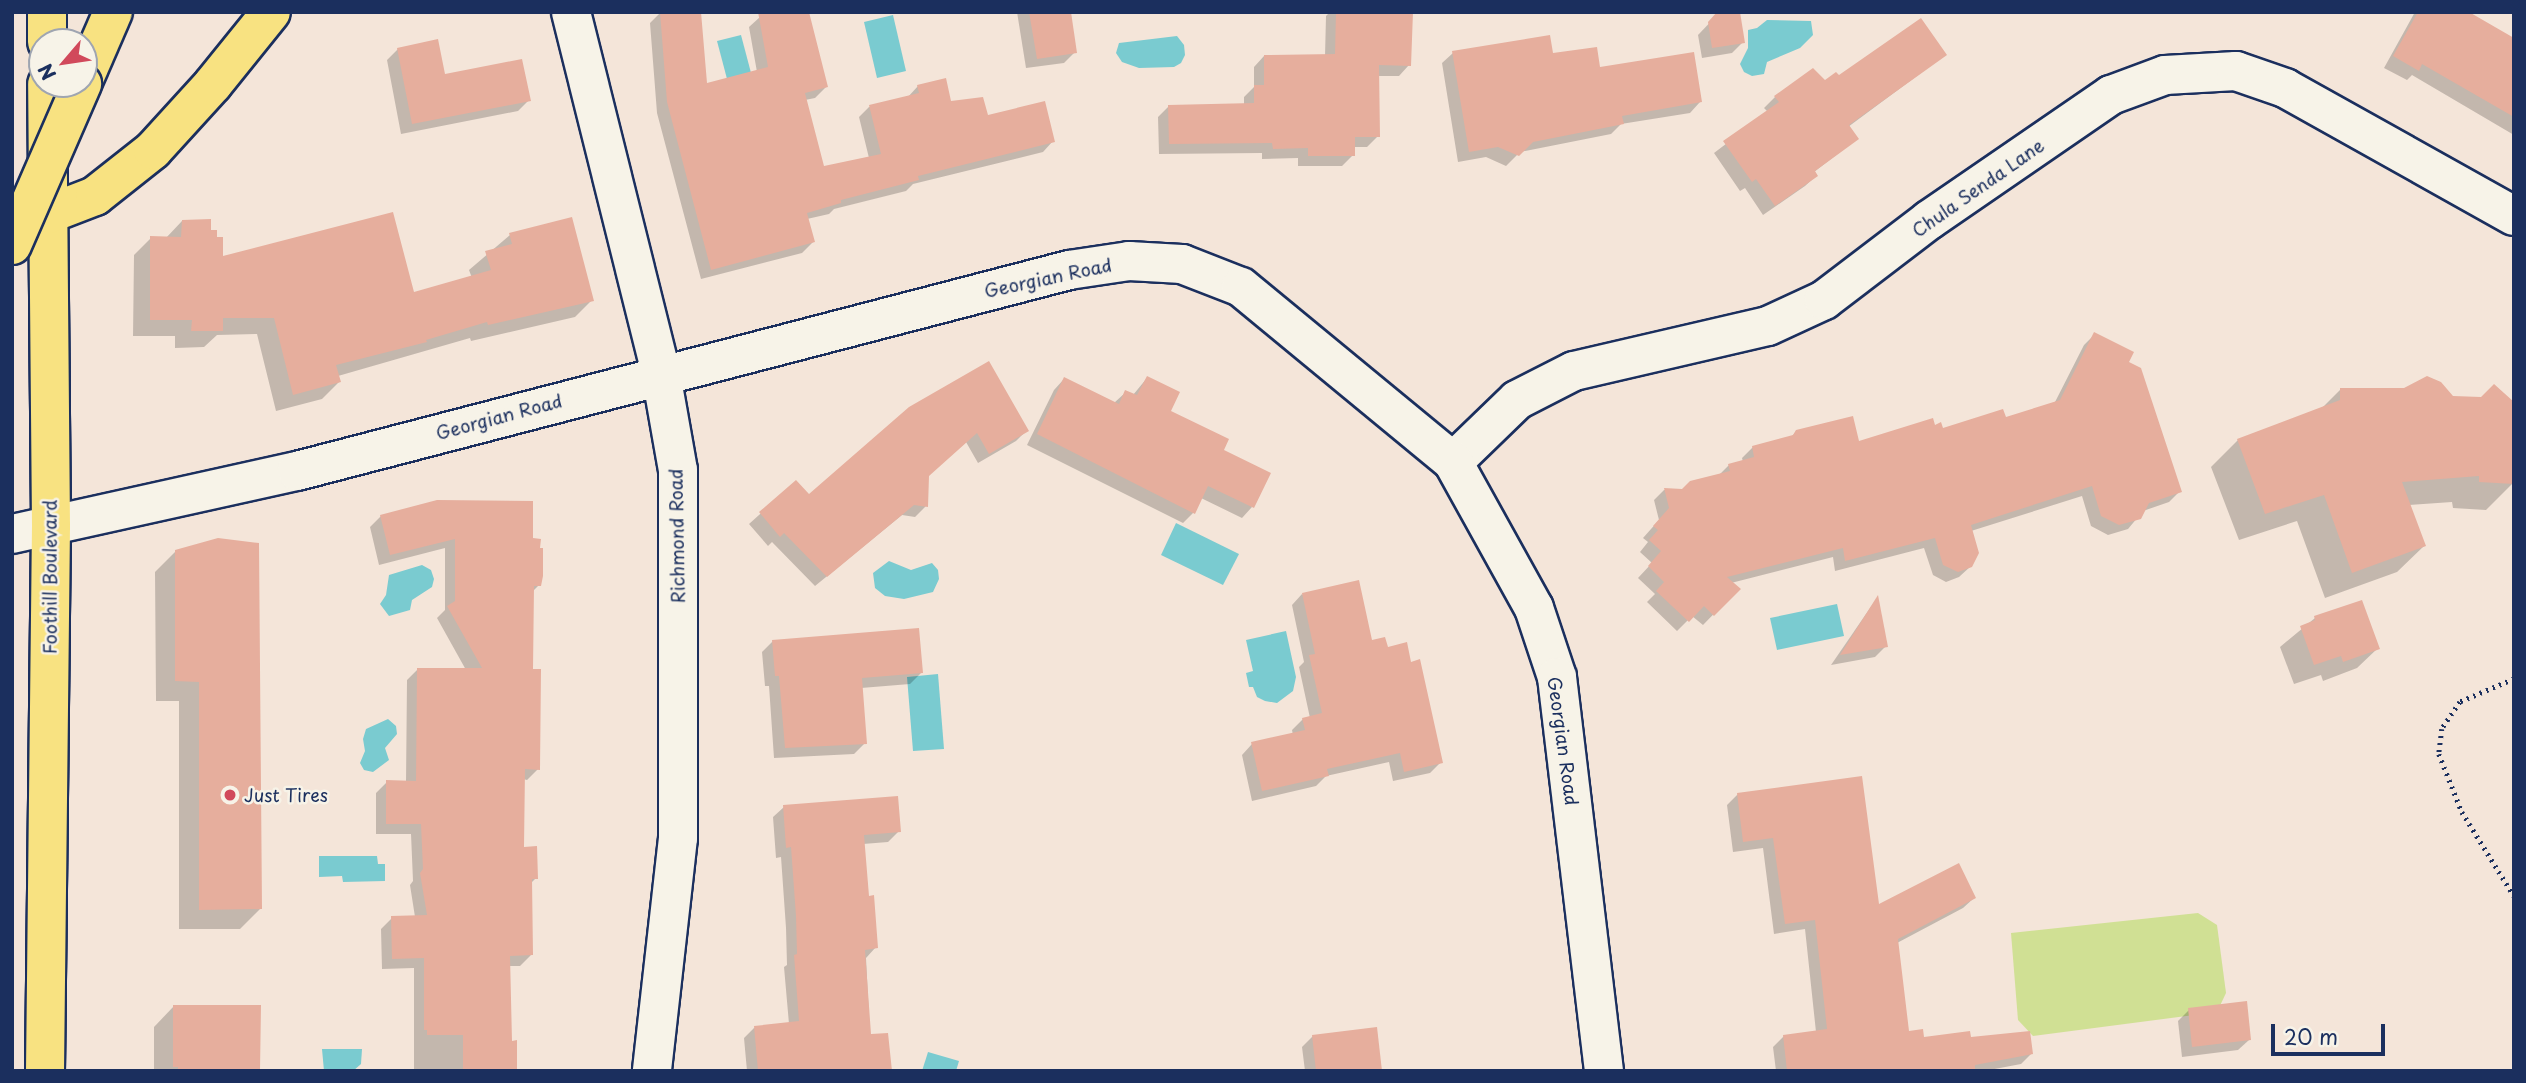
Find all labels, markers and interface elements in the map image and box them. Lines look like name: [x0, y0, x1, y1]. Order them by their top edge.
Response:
north arrow: [28, 28, 98, 98]
text: N: [30, 59, 62, 86]
street label: Chula Senda Lane: [1908, 134, 2048, 242]
street label: Georgian Road: [983, 254, 1113, 302]
street label: Georgian Road: [434, 390, 564, 444]
street label: Richmond Road: [665, 469, 689, 603]
street label: Foothill Boulevard: [39, 500, 61, 654]
street label: Georgian Road: [1543, 676, 1583, 806]
place label: Just Tires: [244, 784, 329, 806]
marker: Just Tires: [222, 787, 238, 803]
scale bar: [2274, 1010, 2388, 1054]
text: 20 m: [2284, 1020, 2338, 1052]

